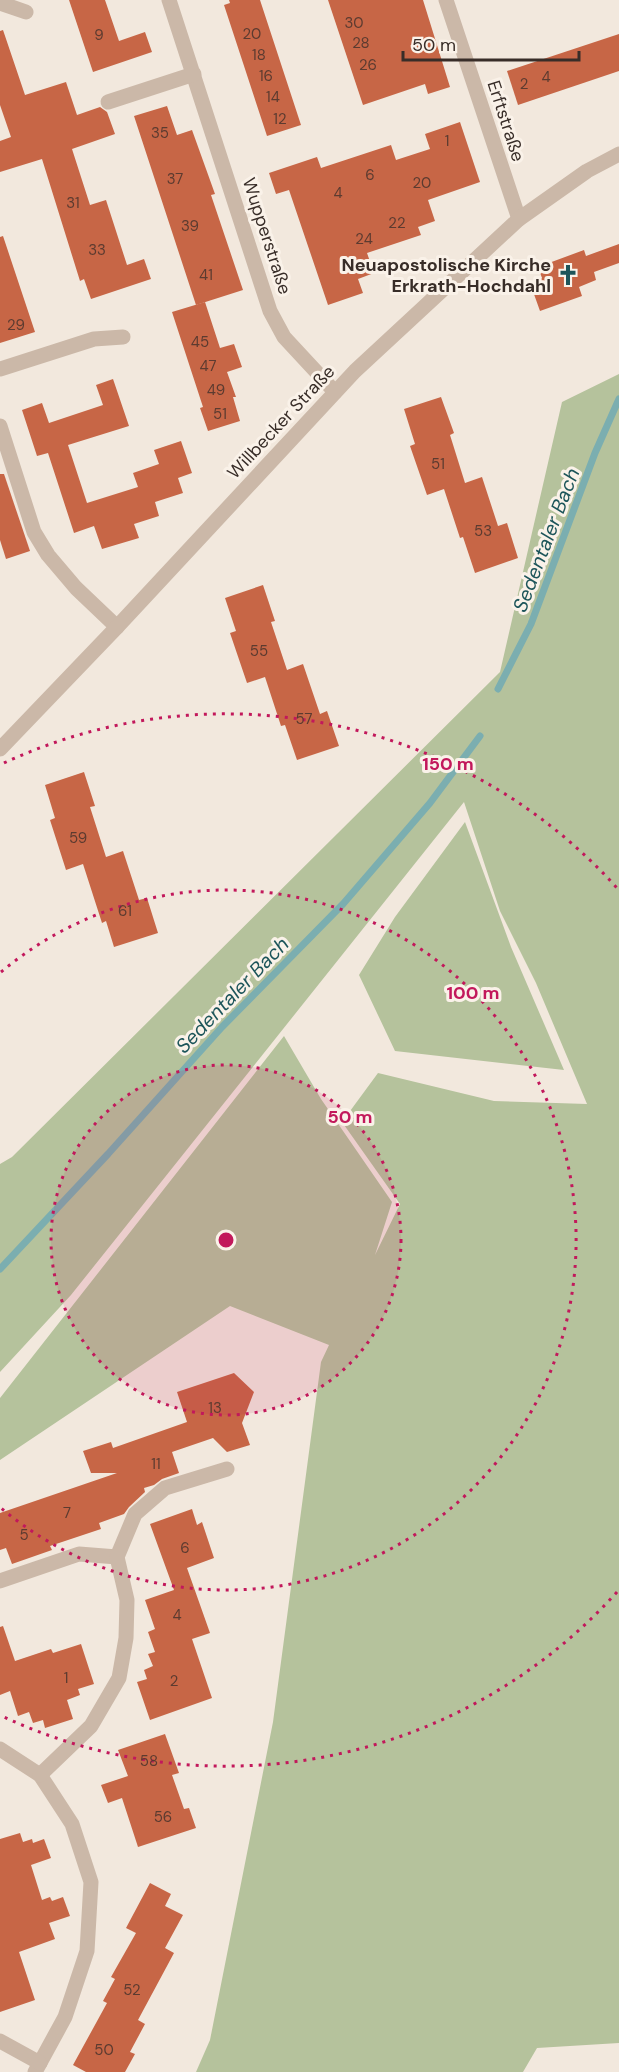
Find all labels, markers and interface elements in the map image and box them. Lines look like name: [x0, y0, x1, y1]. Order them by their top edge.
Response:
house number: 30: [344, 13, 364, 33]
house number: 20: [243, 24, 261, 44]
scale bar: [403, 24, 578, 62]
house number: 9: [94, 25, 104, 45]
house number: 28: [352, 33, 370, 53]
text: 50 m: [412, 33, 456, 57]
house number: 18: [252, 45, 266, 65]
house number: 26: [359, 55, 377, 75]
house number: 16: [259, 66, 273, 86]
house number: 4: [541, 67, 551, 87]
house number: 2: [520, 74, 528, 94]
street label: Erftstraße: [482, 77, 530, 165]
house number: 14: [266, 87, 280, 107]
house number: 12: [273, 109, 287, 129]
house number: 35: [151, 123, 169, 143]
house number: 1: [445, 131, 449, 151]
house number: 6: [365, 165, 375, 185]
house number: 37: [167, 169, 183, 189]
house number: 20: [413, 173, 431, 193]
street label: Wupperstraße: [237, 175, 297, 297]
house number: 4: [333, 183, 343, 203]
house number: 31: [66, 193, 80, 213]
house number: 22: [388, 213, 406, 233]
house number: 39: [181, 216, 199, 236]
house number: 24: [355, 229, 373, 249]
house number: 33: [88, 240, 106, 260]
place label: Neuapostolische Kirche Erkrath-Hochdahl: [342, 253, 551, 298]
church icon: Neuapostolische Kirche Erkrath-Hochdahl: [556, 263, 580, 287]
house number: 41: [199, 265, 213, 285]
house number: 29: [7, 315, 25, 335]
house number: 45: [191, 332, 209, 352]
house number: 47: [199, 356, 217, 376]
street label: Willbecker Straße: [222, 360, 340, 484]
house number: 49: [207, 380, 225, 400]
house number: 51: [213, 404, 227, 424]
house number: 51: [431, 454, 445, 474]
water label: Sedentaler Bach: [507, 464, 585, 616]
house number: 53: [474, 521, 492, 541]
house number: 55: [250, 641, 268, 661]
house number: 57: [296, 709, 312, 729]
text: 150 m: [422, 752, 474, 776]
house number: 59: [69, 828, 87, 848]
house number: 61: [118, 901, 132, 921]
water label: Sedentaler Bach: [170, 931, 294, 1059]
text: 100 m: [446, 981, 500, 1005]
text: 50 m: [327, 1105, 373, 1129]
centre of rings: [216, 1230, 236, 1250]
house number: 13: [208, 1398, 222, 1418]
house number: 11: [151, 1454, 161, 1474]
house number: 7: [63, 1503, 71, 1523]
house number: 5: [19, 1525, 29, 1545]
house number: 6: [180, 1538, 190, 1558]
house number: 4: [172, 1605, 182, 1625]
house number: 1: [64, 1668, 68, 1688]
house number: 2: [170, 1671, 178, 1691]
house number: 58: [140, 1751, 158, 1771]
house number: 56: [154, 1807, 172, 1827]
house number: 52: [123, 1980, 141, 2000]
house number: 50: [94, 2040, 114, 2060]

